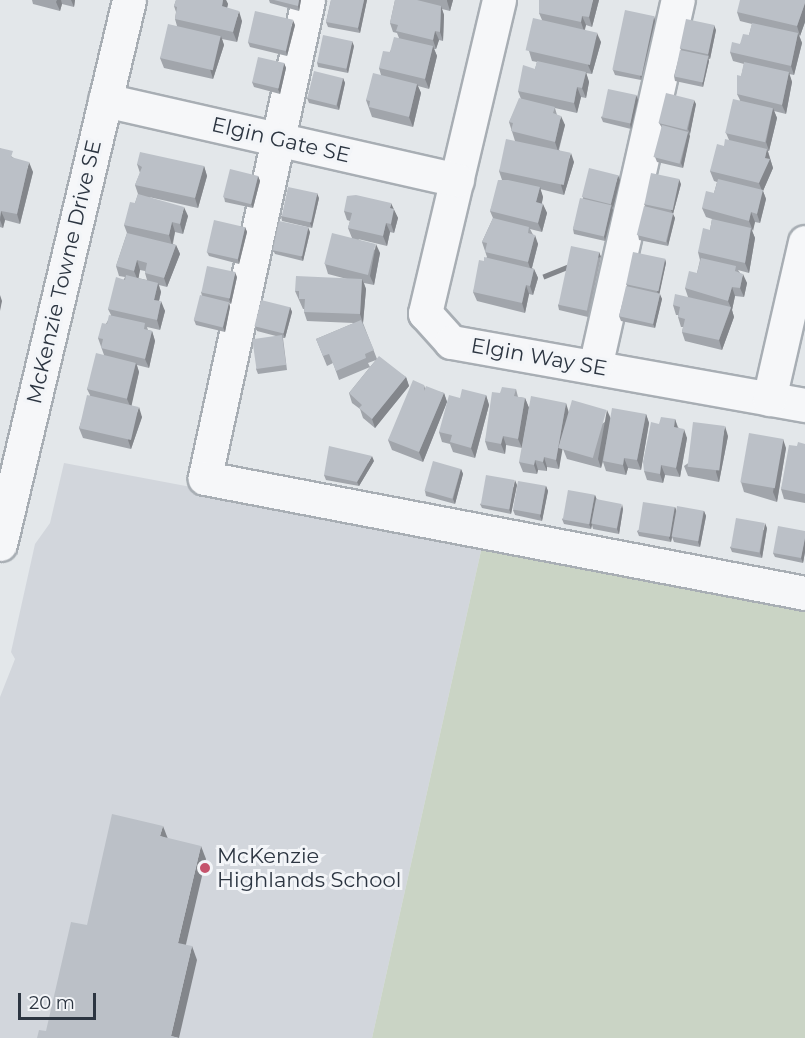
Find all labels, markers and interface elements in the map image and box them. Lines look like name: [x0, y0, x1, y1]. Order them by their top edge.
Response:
street label: Elgin Gate SE: [209, 112, 353, 168]
street label: McKenzie Towne Drive SE: [21, 138, 107, 406]
street label: Elgin Way SE: [469, 333, 609, 381]
place label: McKenzie Highlands School: [217, 843, 401, 893]
marker: McKenzie Highlands School: [198, 861, 212, 875]
scale bar: [21, 981, 99, 1019]
text: 20 m: [29, 992, 75, 1014]

